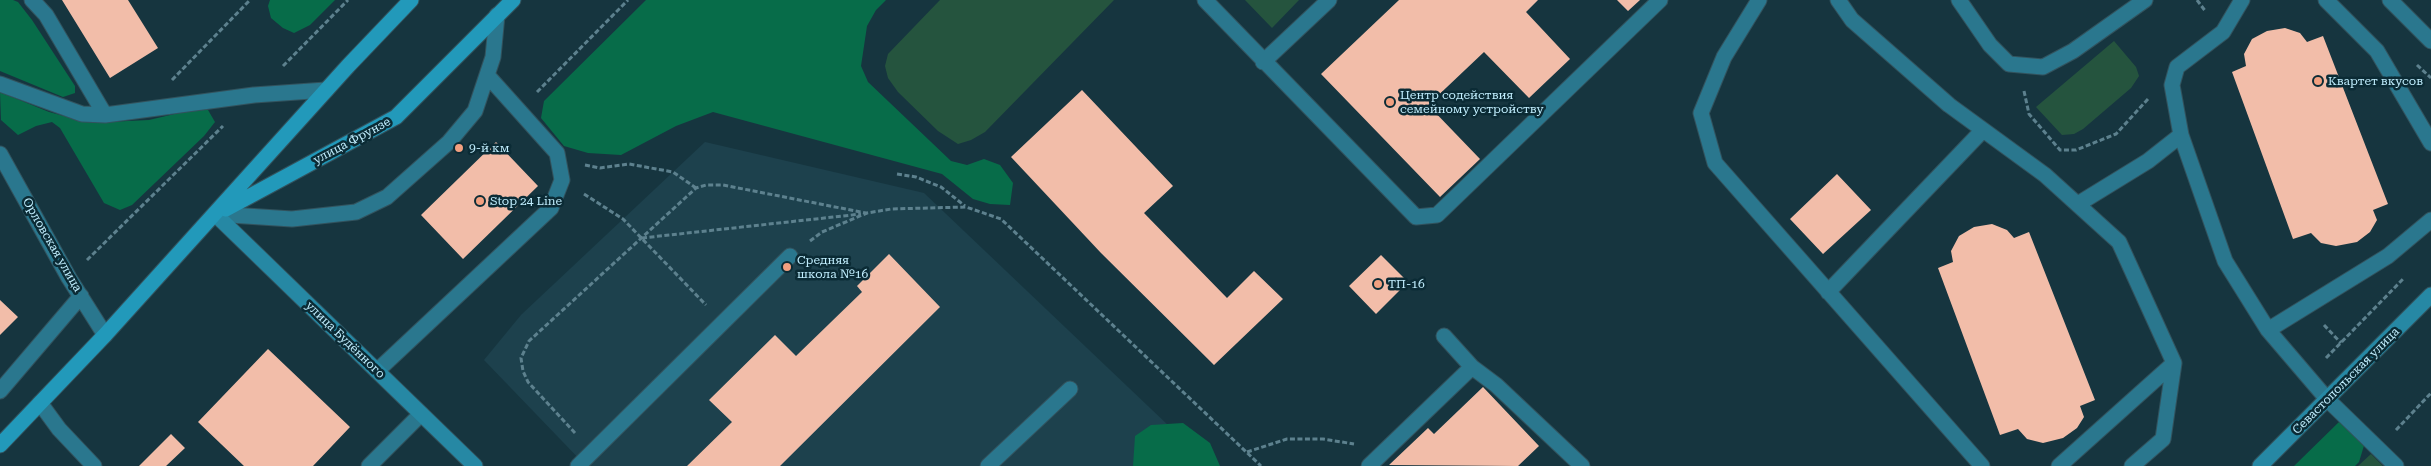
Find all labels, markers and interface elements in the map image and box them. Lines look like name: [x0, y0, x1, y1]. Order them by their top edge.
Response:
place label: Квартет вкусов: [2328, 74, 2423, 88]
marker: Квартет вкусов: [2312, 75, 2324, 87]
place label: Центр содействия семейному устройству: [1400, 88, 1544, 116]
marker: Центр содействия семейному устройству: [1384, 96, 1396, 108]
street label: улица Фрунзе: [311, 115, 393, 167]
place label: 9-й км: [469, 141, 509, 155]
marker: 9-й км: [453, 142, 465, 154]
place label: Stop 24 Line: [490, 194, 562, 208]
street label: Орловская улица: [19, 195, 85, 295]
marker: Stop 24 Line: [474, 195, 486, 207]
place label: Средняя школа №16: [797, 253, 868, 281]
marker: Средняя школа №16: [781, 261, 793, 273]
place label: ТП-16: [1388, 277, 1425, 291]
marker: ТП-16: [1372, 278, 1384, 290]
street label: улица Будённого: [302, 298, 388, 382]
street label: Севастопольская улица: [2290, 325, 2402, 437]

